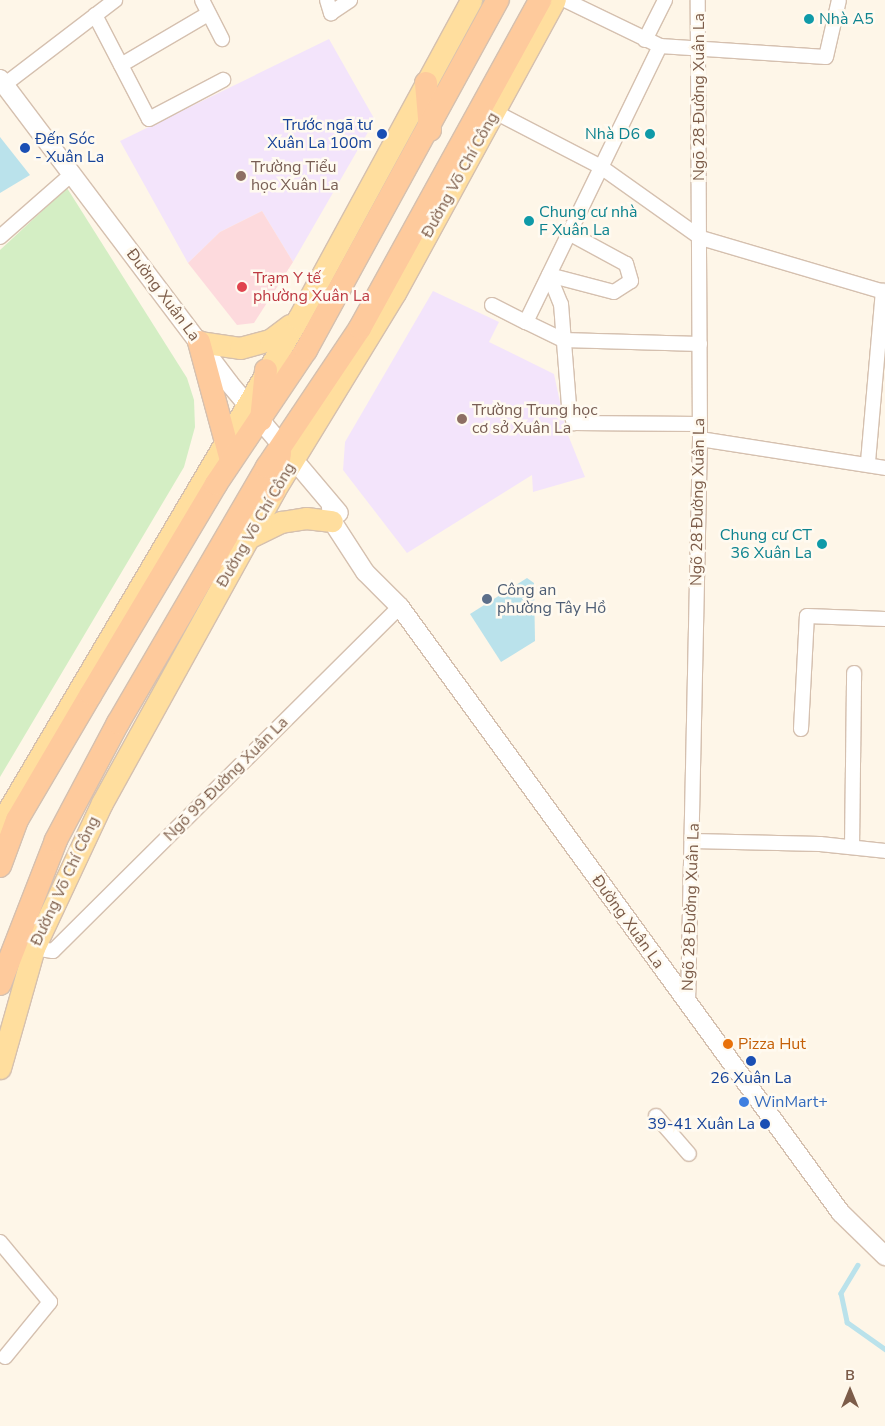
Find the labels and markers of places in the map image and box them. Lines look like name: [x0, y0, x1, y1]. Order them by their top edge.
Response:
place label: Nhà A5: [819, 9, 874, 29]
marker: Nhà A5: [803, 13, 815, 25]
place label: Trước ngã tư Xuân La 100m: [267, 115, 372, 153]
place label: Nhà D6: [585, 124, 640, 144]
marker: Trước ngã tư Xuân La 100m: [376, 128, 388, 140]
marker: Nhà D6: [644, 128, 656, 140]
place label: Đến Sóc - Xuân La: [35, 129, 104, 167]
marker: Đến Sóc - Xuân La: [19, 142, 31, 154]
place label: Trường Tiểu học Xuân La: [251, 157, 339, 195]
marker: Trường Tiểu học Xuân La: [235, 170, 247, 182]
place label: Chung cư nhà F Xuân La: [539, 202, 638, 240]
marker: Chung cư nhà F Xuân La: [523, 215, 535, 227]
place label: Trạm Y tế phường Xuân La: [253, 268, 370, 306]
marker: Trạm Y tế phường Xuân La: [235, 280, 249, 294]
place label: Trường Trung học cơ sở Xuân La: [472, 400, 598, 438]
marker: Trường Trung học cơ sở Xuân La: [456, 413, 468, 425]
place label: Chung cư CT 36 Xuân La: [720, 525, 812, 563]
marker: Chung cư CT 36 Xuân La: [816, 538, 828, 550]
place label: Công an phường Tây Hồ: [497, 580, 606, 618]
marker: Công an phường Tây Hồ: [481, 593, 493, 605]
place label: Pizza Hut: [738, 1034, 806, 1054]
marker: Pizza Hut: [722, 1038, 734, 1050]
marker: 26 Xuân La: [745, 1055, 757, 1067]
place label: 26 Xuân La: [710, 1068, 792, 1088]
place label: WinMart+: [754, 1092, 828, 1112]
marker: WinMart+: [738, 1096, 750, 1108]
place label: 39-41 Xuân La: [647, 1114, 755, 1134]
marker: 39-41 Xuân La: [759, 1118, 771, 1130]

